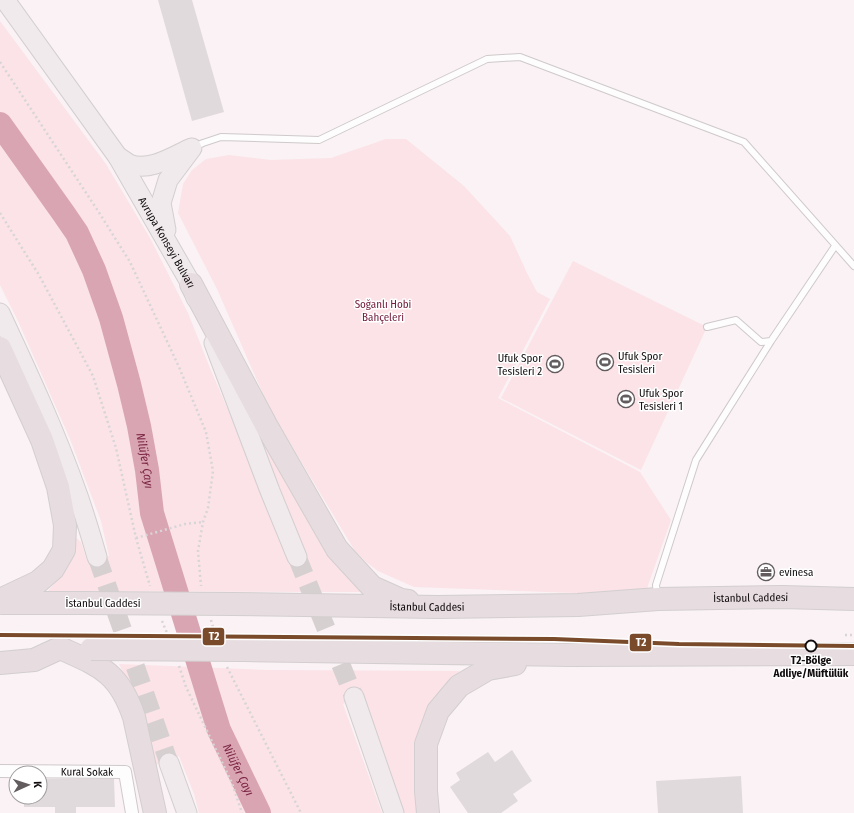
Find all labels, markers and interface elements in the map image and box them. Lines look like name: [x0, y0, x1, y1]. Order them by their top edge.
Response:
street label: Avrupa Konseyi Bulvarı: [135, 195, 198, 290]
park label: Soğanlı Hobi Bahçeleri: [355, 298, 412, 324]
place label: Ufuk Spor Tesisleri: [618, 350, 662, 376]
place label: Ufuk Spor Tesisleri 2: [498, 352, 542, 378]
sports icon: Ufuk Spor Tesisleri: [595, 352, 615, 372]
sports icon: Ufuk Spor Tesisleri 2: [545, 354, 565, 374]
place label: Ufuk Spor Tesisleri 1: [639, 387, 683, 413]
sports icon: Ufuk Spor Tesisleri 1: [616, 389, 636, 409]
water label: Nilüfer Çayı: [133, 432, 156, 489]
office icon: evinesa: [756, 562, 776, 582]
place label: evinesa: [779, 566, 813, 579]
street label: İstanbul Caddesi: [713, 591, 789, 605]
street label: İstanbul Caddesi: [66, 596, 141, 610]
street label: İstanbul Caddesi: [389, 599, 465, 614]
line badge: T2: [202, 627, 225, 646]
text: T2: [209, 630, 219, 643]
line badge: T2: [629, 633, 652, 652]
text: T2: [636, 636, 646, 649]
marker: T2-Bölge Adliye/Müftülük: [804, 639, 818, 653]
place label: T2-Bölge Adliye/Müftülük: [773, 654, 849, 680]
water label: Nilüfer Çayı: [220, 741, 257, 798]
north arrow: [8, 765, 48, 805]
street label: Kural Sokak: [61, 765, 114, 779]
text: K: [31, 781, 44, 789]

